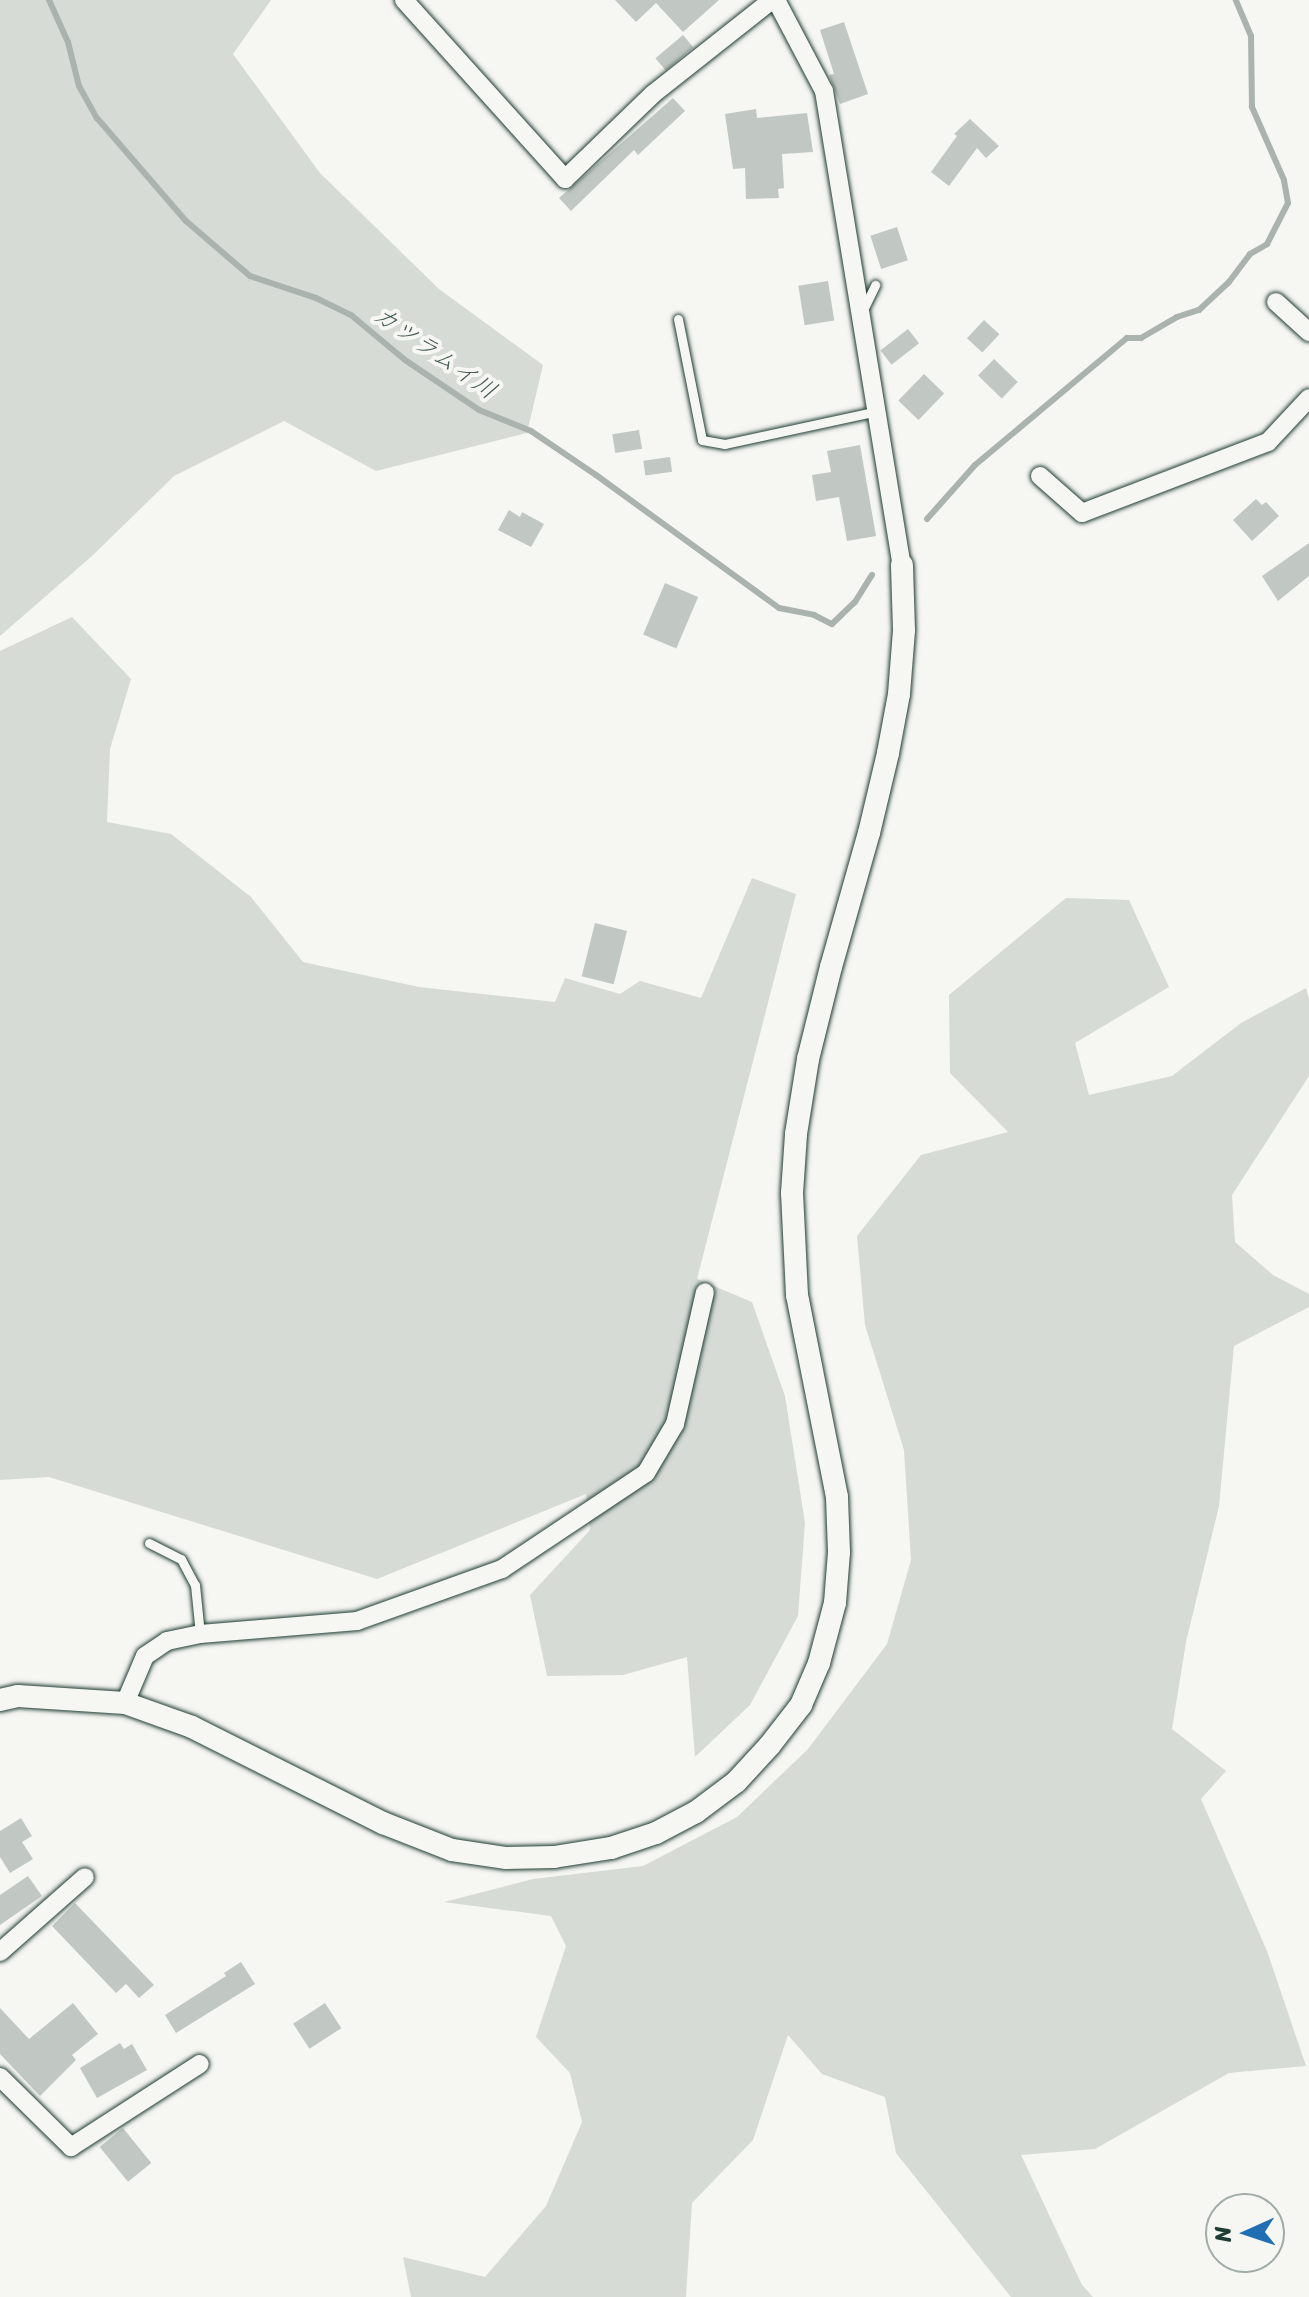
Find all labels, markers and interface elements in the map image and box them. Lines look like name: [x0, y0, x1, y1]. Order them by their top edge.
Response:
water label: カツラムイ川: [368, 300, 502, 406]
north arrow: [1205, 2193, 1285, 2273]
text: N: [1203, 2226, 1242, 2243]

